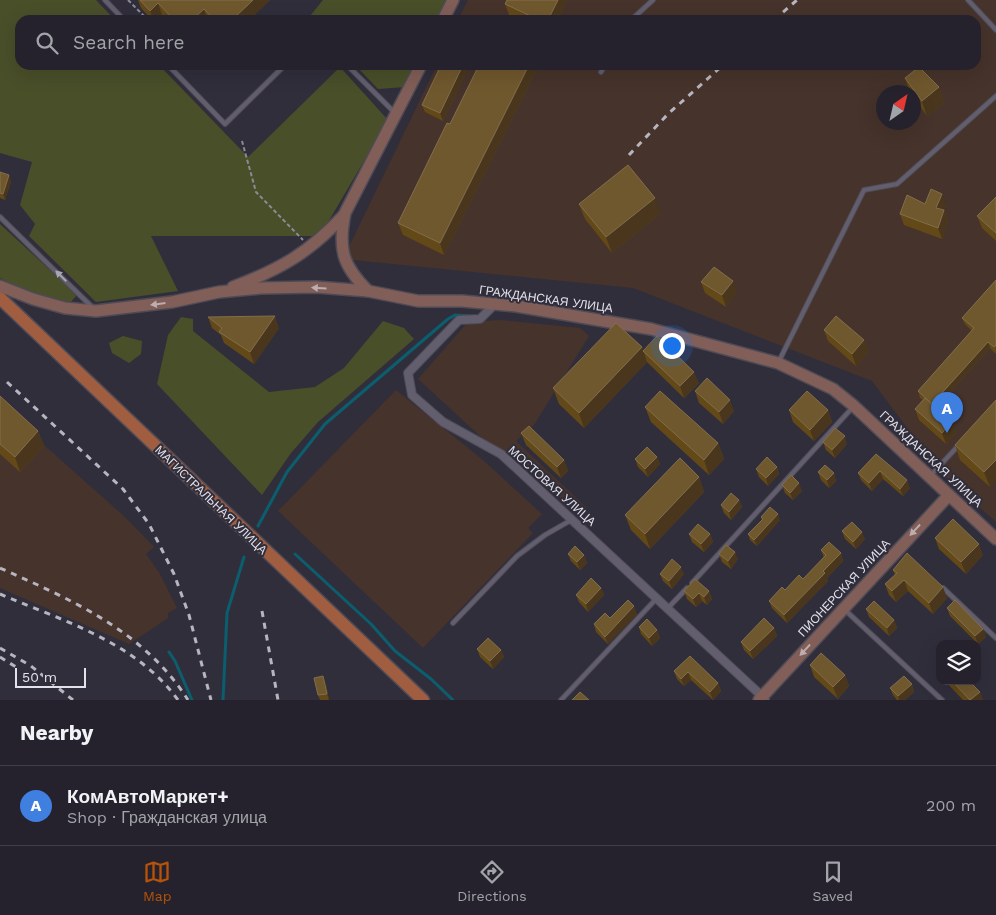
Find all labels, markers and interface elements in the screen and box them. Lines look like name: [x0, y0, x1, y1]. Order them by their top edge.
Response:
search box: [15, 15, 981, 70]
icon: search: [33, 29, 61, 57]
text: Search here: [73, 31, 184, 54]
north arrow: [876, 85, 921, 130]
one-way arrow: [56, 270, 68, 282]
one-way arrow: [311, 283, 327, 291]
street label: ГРАЖДАНСКАЯ УЛИЦА: [478, 283, 614, 315]
one-way arrow: [150, 300, 166, 308]
your location: [659, 333, 685, 359]
pin: A: [931, 392, 963, 433]
street label: ГРАЖДАНСКАЯ УЛИЦА: [877, 408, 985, 510]
street label: МАГИСТРАЛЬНАЯ УЛИЦА: [152, 443, 270, 557]
street label: МОСТОВАЯ УЛИЦА: [505, 443, 599, 529]
one-way arrow: [910, 524, 921, 537]
street label: ПИОНЕРСКАЯ УЛИЦА: [795, 536, 893, 640]
map controls: [936, 640, 981, 685]
button: layers: [936, 640, 981, 685]
one-way arrow: [799, 643, 811, 655]
scale bar: [15, 665, 86, 688]
text: 50 m: [22, 669, 57, 685]
text: Nearby: [20, 720, 93, 745]
text: КомАвтоМаркет+: [67, 785, 229, 808]
text: A: [31, 796, 41, 815]
text: 200 m: [926, 796, 976, 815]
text: Shop · Гражданская улица: [67, 808, 267, 827]
tab: Map: [143, 858, 172, 904]
tab: Directions: [457, 858, 527, 904]
tab: Saved: [812, 858, 853, 904]

